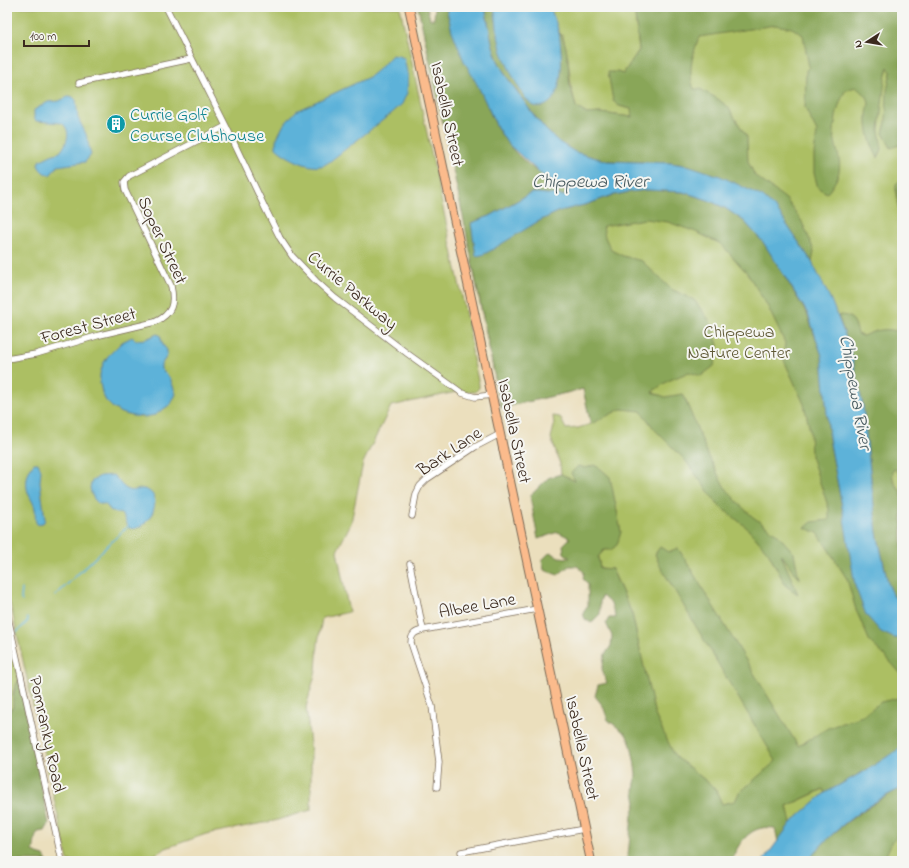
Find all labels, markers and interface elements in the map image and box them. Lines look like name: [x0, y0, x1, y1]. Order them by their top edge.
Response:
scale bar: [24, 22, 89, 48]
north arrow: [847, 22, 887, 62]
text: 100 m: [30, 28, 57, 46]
text: N: [850, 39, 867, 49]
street label: Isabella Street: [422, 60, 470, 169]
place label: Currie Golf Course Clubhouse: [130, 103, 265, 150]
building icon: Currie Golf Course Clubhouse: [105, 113, 127, 135]
water label: Chippewa River: [532, 169, 650, 196]
street label: Soper Street: [129, 193, 193, 289]
street label: Currie Parkway: [301, 246, 403, 337]
street label: Forest Street: [37, 302, 139, 352]
park label: Chippewa Nature Center: [688, 320, 791, 367]
water label: Chippewa River: [831, 333, 878, 454]
street label: Isabella Street: [489, 377, 537, 486]
street label: Bark Lane: [412, 421, 488, 484]
street label: Albee Lane: [437, 587, 519, 627]
street label: Pomranky Road: [21, 674, 71, 795]
street label: Isabella Street: [557, 694, 605, 803]

